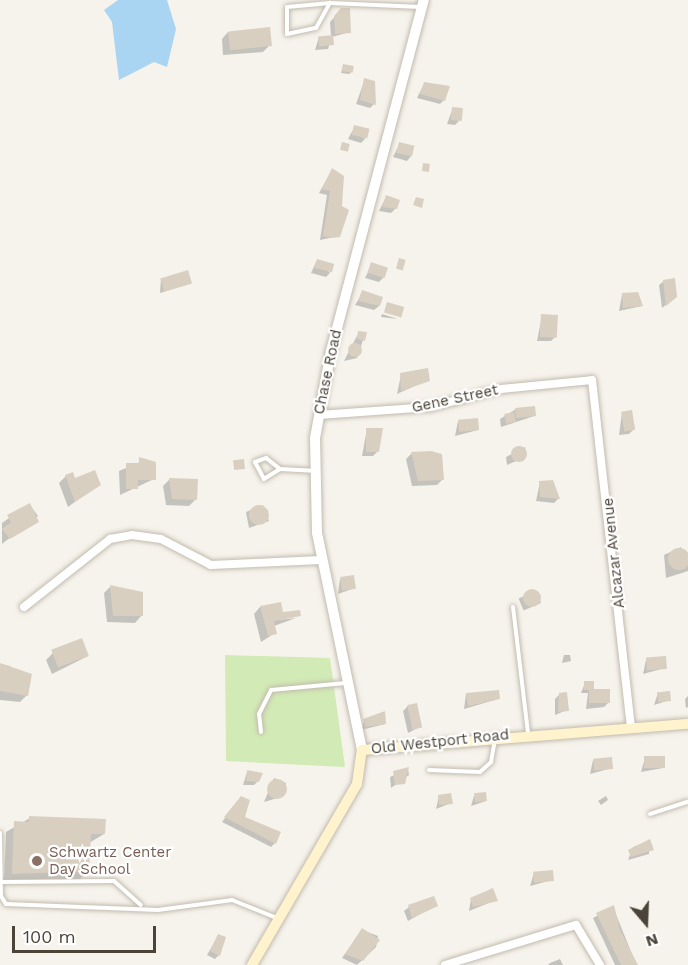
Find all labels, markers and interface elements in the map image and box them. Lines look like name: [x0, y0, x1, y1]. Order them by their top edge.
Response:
street label: Chase Road: [310, 328, 346, 416]
street label: Gene Street: [410, 381, 500, 417]
street label: Alcazar Avenue: [599, 496, 629, 610]
street label: Old Westport Road: [370, 726, 510, 758]
place label: Schwartz Center Day School: [49, 843, 171, 878]
marker: Schwartz Center Day School: [30, 854, 44, 868]
north arrow: [616, 893, 676, 953]
scale bar: [15, 914, 159, 952]
text: 100 m: [23, 926, 76, 947]
text: N: [643, 930, 661, 951]

